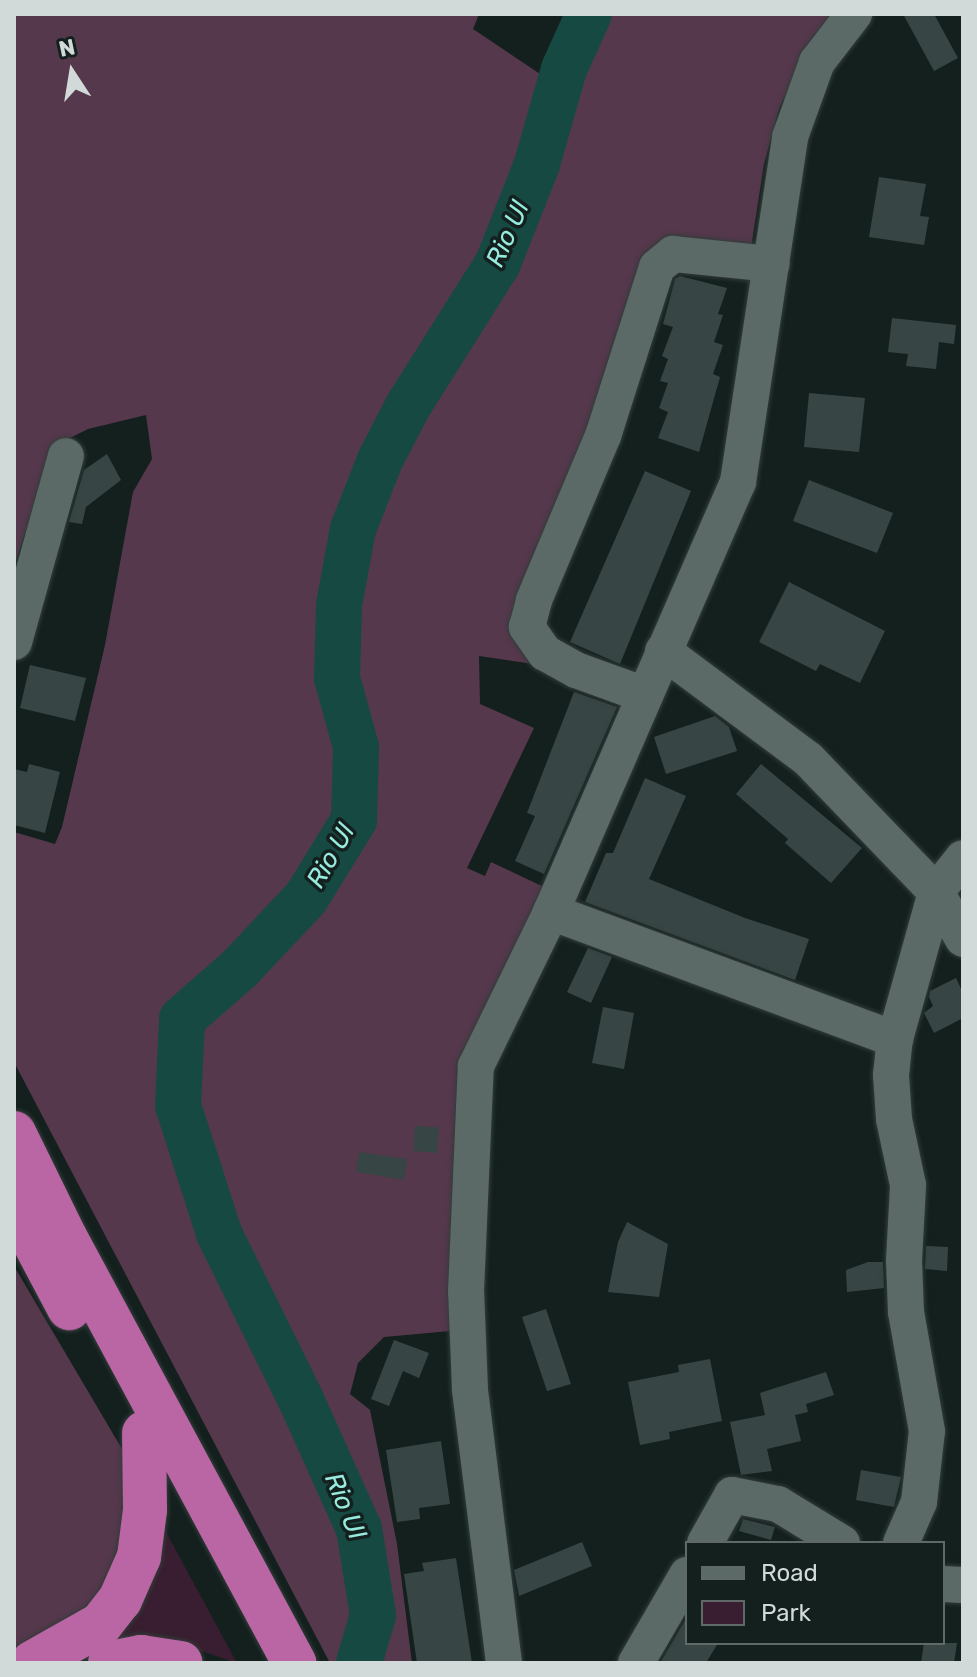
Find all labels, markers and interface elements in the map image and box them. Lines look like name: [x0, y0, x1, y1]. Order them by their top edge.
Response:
north arrow: [32, 32, 112, 112]
text: N: [56, 33, 77, 63]
water label: Rio Ul: [480, 196, 536, 272]
water label: Rio Ul: [300, 818, 362, 894]
water label: Rio Ul: [318, 1468, 372, 1544]
legend: [685, 1541, 945, 1645]
text: Road: [761, 1559, 818, 1587]
text: Park: [761, 1599, 811, 1627]

